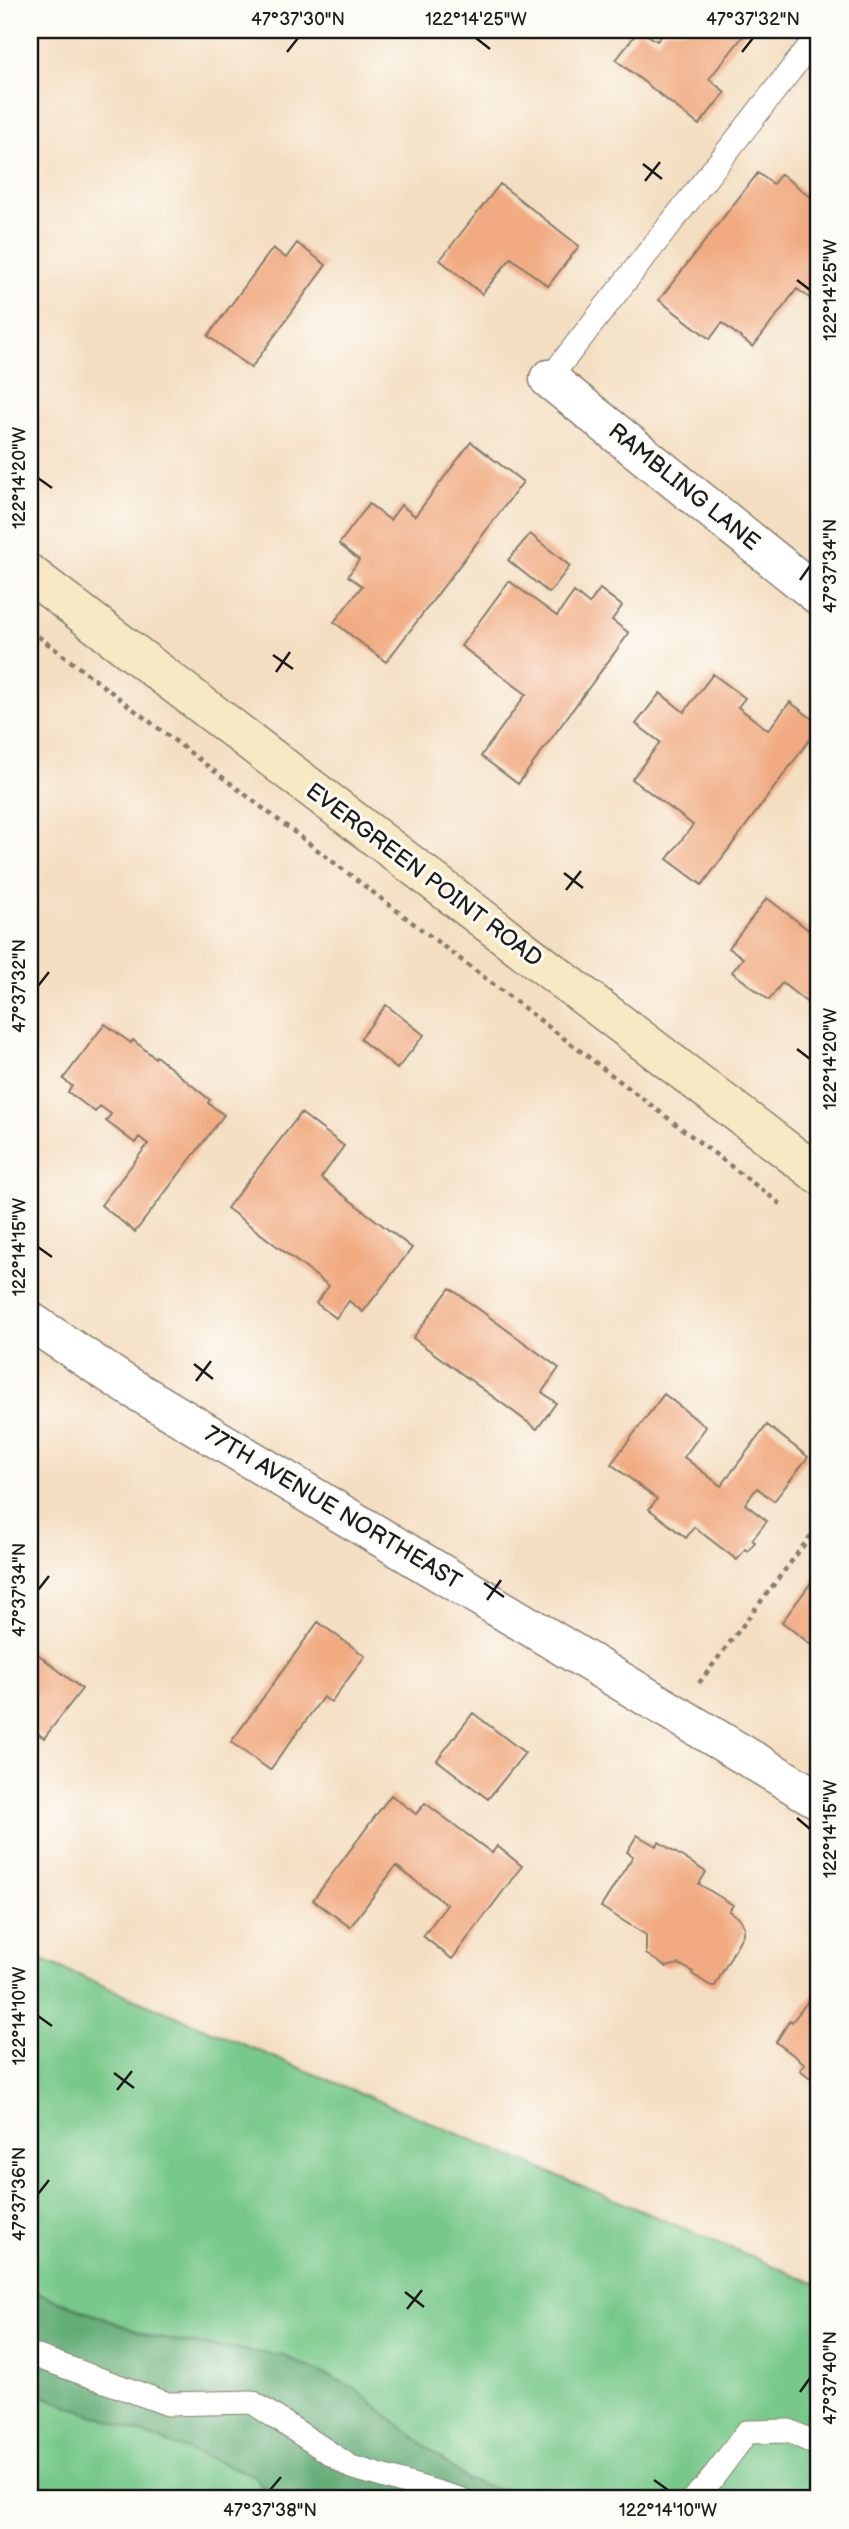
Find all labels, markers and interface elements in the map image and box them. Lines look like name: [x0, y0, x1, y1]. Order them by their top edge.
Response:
text: 47°37'30"N: [251, 9, 345, 30]
text: 122°14'25"W: [425, 9, 528, 30]
text: 47°37'32"N: [706, 9, 800, 30]
text: 122°14'25"W: [820, 238, 841, 341]
street label: RAMBLING LANE: [603, 417, 765, 557]
text: 122°14'20"W: [9, 426, 30, 529]
text: 47°37'34"N: [820, 519, 841, 613]
street label: EVERGREEN POINT ROAD: [300, 777, 548, 973]
text: 47°37'32"N: [9, 939, 30, 1033]
text: 122°14'20"W: [820, 1007, 841, 1110]
text: 122°14'15"W: [9, 1197, 30, 1296]
street label: 77TH AVENUE NORTHEAST: [199, 1420, 467, 1596]
text: 47°37'34"N: [9, 1543, 30, 1637]
text: 122°14'15"W: [820, 1779, 841, 1878]
text: 122°14'10"W: [9, 1966, 30, 2065]
text: 47°37'36"N: [9, 2147, 30, 2241]
text: 47°37'40"N: [820, 2331, 841, 2425]
text: 47°37'38"N: [223, 2500, 317, 2521]
text: 122°14'10"W: [619, 2500, 718, 2521]

